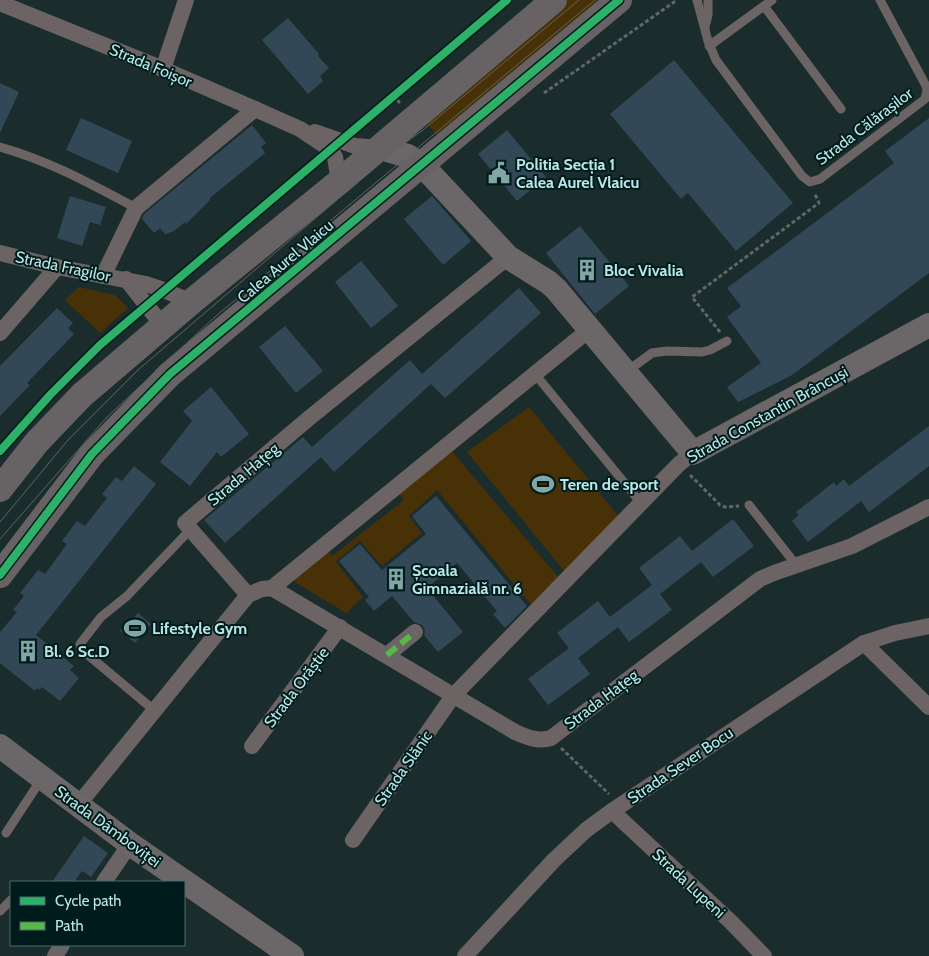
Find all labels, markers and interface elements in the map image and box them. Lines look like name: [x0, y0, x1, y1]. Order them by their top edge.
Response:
street label: Strada Foișor: [106, 40, 196, 93]
street label: Strada Călărașilor: [812, 83, 918, 170]
place label: Politia Secția 1 Calea Aurel Vlaicu: [516, 155, 639, 192]
public building icon: Politia Secția 1 Calea Aurel Vlaicu: [486, 160, 512, 186]
street label: Calea Aurel Vlaicu: [233, 216, 337, 307]
street label: Strada Fragilor: [14, 247, 113, 286]
building icon: Bloc Vivalia: [574, 257, 600, 283]
place label: Bloc Vivalia: [604, 261, 684, 280]
street label: Strada Constantin Brâncuși: [683, 362, 852, 468]
street label: Strada Hațeg: [204, 438, 284, 511]
sports icon: Teren de sport: [530, 471, 556, 497]
place label: Teren de sport: [560, 475, 659, 494]
place label: Școala Gimnazială nr. 6: [412, 561, 522, 598]
building icon: Școala Gimnazială nr. 6: [383, 566, 409, 592]
sports icon: Lifestyle Gym: [122, 615, 148, 641]
place label: Lifestyle Gym: [152, 619, 247, 638]
building icon: Bl. 6 Sc.D: [15, 638, 41, 664]
place label: Bl. 6 Sc.D: [44, 642, 110, 661]
street label: Strada Orăștie: [260, 643, 334, 732]
street label: Strada Hațeg: [561, 665, 643, 734]
street label: Strada Sever Bocu: [624, 723, 737, 808]
street label: Strada Slănic: [371, 727, 436, 810]
street label: Strada Dâmboviței: [50, 782, 164, 872]
street label: Strada Lupeni: [648, 845, 729, 922]
legend: [10, 881, 185, 946]
text: Cycle path: [55, 892, 121, 910]
text: Path: [55, 917, 84, 935]

